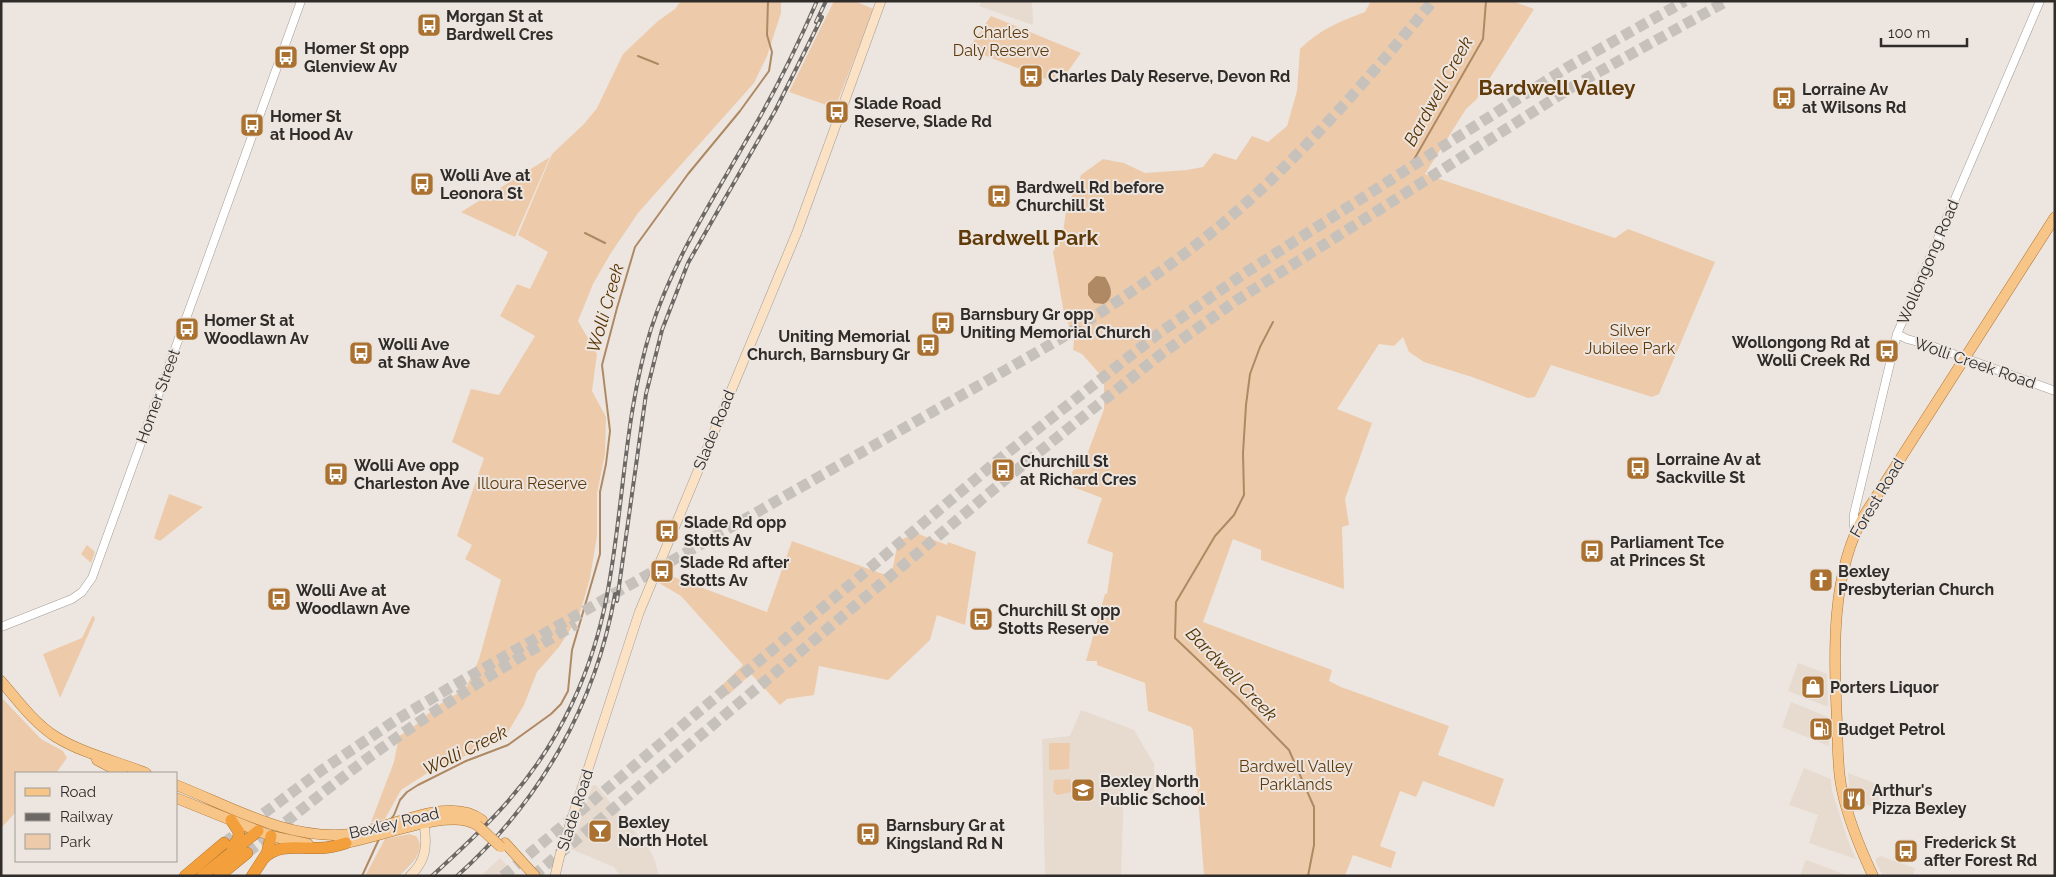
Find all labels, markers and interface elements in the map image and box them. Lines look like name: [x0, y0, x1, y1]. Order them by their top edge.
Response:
place label: Morgan St at Bardwell Cres: [446, 7, 553, 44]
bus stop icon: Morgan St at Bardwell Cres: [416, 12, 442, 38]
scale bar: [1881, 15, 1967, 47]
park label: Charles Daly Reserve: [953, 23, 1049, 60]
text: 100 m: [1888, 24, 1930, 42]
water label: Bardwell Creek: [1399, 32, 1477, 150]
place label: Homer St opp Glenview Av: [304, 39, 409, 76]
bus stop icon: Homer St opp Glenview Av: [273, 44, 299, 70]
bus stop icon: Charles Daly Reserve, Devon Rd: [1018, 63, 1044, 89]
place label: Charles Daly Reserve, Devon Rd: [1048, 67, 1290, 86]
district label: Bardwell Valley: [1479, 75, 1636, 100]
place label: Lorraine Av at Wilsons Rd: [1802, 80, 1906, 117]
bus stop icon: Lorraine Av at Wilsons Rd: [1771, 85, 1797, 111]
place label: Slade Road Reserve, Slade Rd: [854, 94, 992, 131]
bus stop icon: Slade Road Reserve, Slade Rd: [824, 99, 850, 125]
place label: Homer St at Hood Av: [270, 107, 353, 144]
bus stop icon: Homer St at Hood Av: [239, 112, 265, 138]
place label: Wolli Ave at Leonora St: [440, 166, 530, 203]
bus stop icon: Wolli Ave at Leonora St: [409, 171, 435, 197]
place label: Bardwell Rd before Churchill St: [1016, 178, 1165, 215]
bus stop icon: Bardwell Rd before Churchill St: [986, 183, 1012, 209]
street label: Wollongong Road: [1893, 197, 1963, 327]
district label: Bardwell Park: [958, 225, 1098, 250]
water label: Wolli Creek: [582, 261, 628, 355]
place label: Barnsbury Gr opp Uniting Memorial Church: [960, 305, 1151, 342]
bus stop icon: Barnsbury Gr opp Uniting Memorial Church: [930, 310, 956, 336]
place label: Homer St at Woodlawn Av: [204, 311, 309, 348]
bus stop icon: Homer St at Woodlawn Av: [174, 316, 200, 342]
park label: Silver Jubilee Park: [1585, 321, 1676, 358]
place label: Uniting Memorial Church, Barnsbury Gr: [747, 327, 911, 364]
bus stop icon: Uniting Memorial Church, Barnsbury Gr: [915, 332, 941, 358]
place label: Wollongong Rd at Wolli Creek Rd: [1732, 333, 1870, 370]
street label: Wolli Creek Road: [1912, 333, 2038, 393]
place label: Wolli Ave at Shaw Ave: [378, 335, 470, 372]
bus stop icon: Wollongong Rd at Wolli Creek Rd: [1874, 338, 1900, 364]
bus stop icon: Wolli Ave at Shaw Ave: [348, 340, 374, 366]
street label: Homer Street: [132, 346, 184, 446]
street label: Slade Road: [689, 387, 739, 473]
place label: Lorraine Av at Sackville St: [1656, 450, 1761, 487]
place label: Churchill St at Richard Cres: [1020, 452, 1137, 489]
bus stop icon: Lorraine Av at Sackville St: [1625, 455, 1651, 481]
street label: Forest Road: [1846, 455, 1908, 541]
place label: Wolli Ave opp Charleston Ave: [354, 456, 470, 493]
bus stop icon: Churchill St at Richard Cres: [990, 457, 1016, 483]
bus stop icon: Wolli Ave opp Charleston Ave: [323, 461, 349, 487]
park label: Illoura Reserve: [477, 474, 587, 493]
place label: Slade Rd opp Stotts Av: [684, 513, 786, 550]
bus stop icon: Slade Rd opp Stotts Av: [654, 518, 680, 544]
place label: Parliament Tce at Princes St: [1610, 533, 1724, 570]
bus stop icon: Parliament Tce at Princes St: [1579, 538, 1605, 564]
place label: Slade Rd after Stotts Av: [680, 553, 789, 590]
bus stop icon: Slade Rd after Stotts Av: [649, 558, 675, 584]
place label: Bexley Presbyterian Church: [1838, 562, 1994, 599]
church icon: Bexley Presbyterian Church: [1808, 567, 1834, 593]
place label: Wolli Ave at Woodlawn Ave: [296, 581, 411, 618]
bus stop icon: Wolli Ave at Woodlawn Ave: [266, 586, 292, 612]
place label: Churchill St opp Stotts Reserve: [998, 601, 1121, 638]
bus stop icon: Churchill St opp Stotts Reserve: [968, 606, 994, 632]
water label: Bardwell Creek: [1182, 623, 1282, 726]
shop icon: Porters Liquor: [1800, 674, 1826, 700]
place label: Porters Liquor: [1830, 678, 1939, 697]
fuel station icon: Budget Petrol: [1808, 716, 1834, 742]
water label: Wolli Creek: [419, 720, 511, 780]
place label: Budget Petrol: [1838, 720, 1946, 739]
park label: Bardwell Valley Parklands: [1239, 757, 1353, 794]
street label: Slade Road: [553, 767, 597, 853]
legend: [15, 772, 178, 862]
place label: Bexley North Public School: [1100, 772, 1206, 809]
school or university icon: Bexley North Public School: [1070, 777, 1096, 803]
place label: Arthur's Pizza Bexley: [1872, 781, 1967, 818]
text: Road: [60, 783, 96, 801]
restaurant icon: Arthur's Pizza Bexley: [1841, 786, 1867, 812]
street label: Bexley Road: [347, 803, 441, 843]
text: Railway: [60, 808, 113, 826]
place label: Bexley North Hotel: [618, 813, 709, 850]
place label: Barnsbury Gr at Kingsland Rd N: [886, 816, 1005, 853]
bar icon: Bexley North Hotel: [587, 818, 613, 844]
bus stop icon: Barnsbury Gr at Kingsland Rd N: [855, 821, 881, 847]
text: Park: [60, 833, 91, 851]
place label: Frederick St after Forest Rd: [1924, 833, 2037, 870]
bus stop icon: Frederick St after Forest Rd: [1893, 838, 1919, 864]

